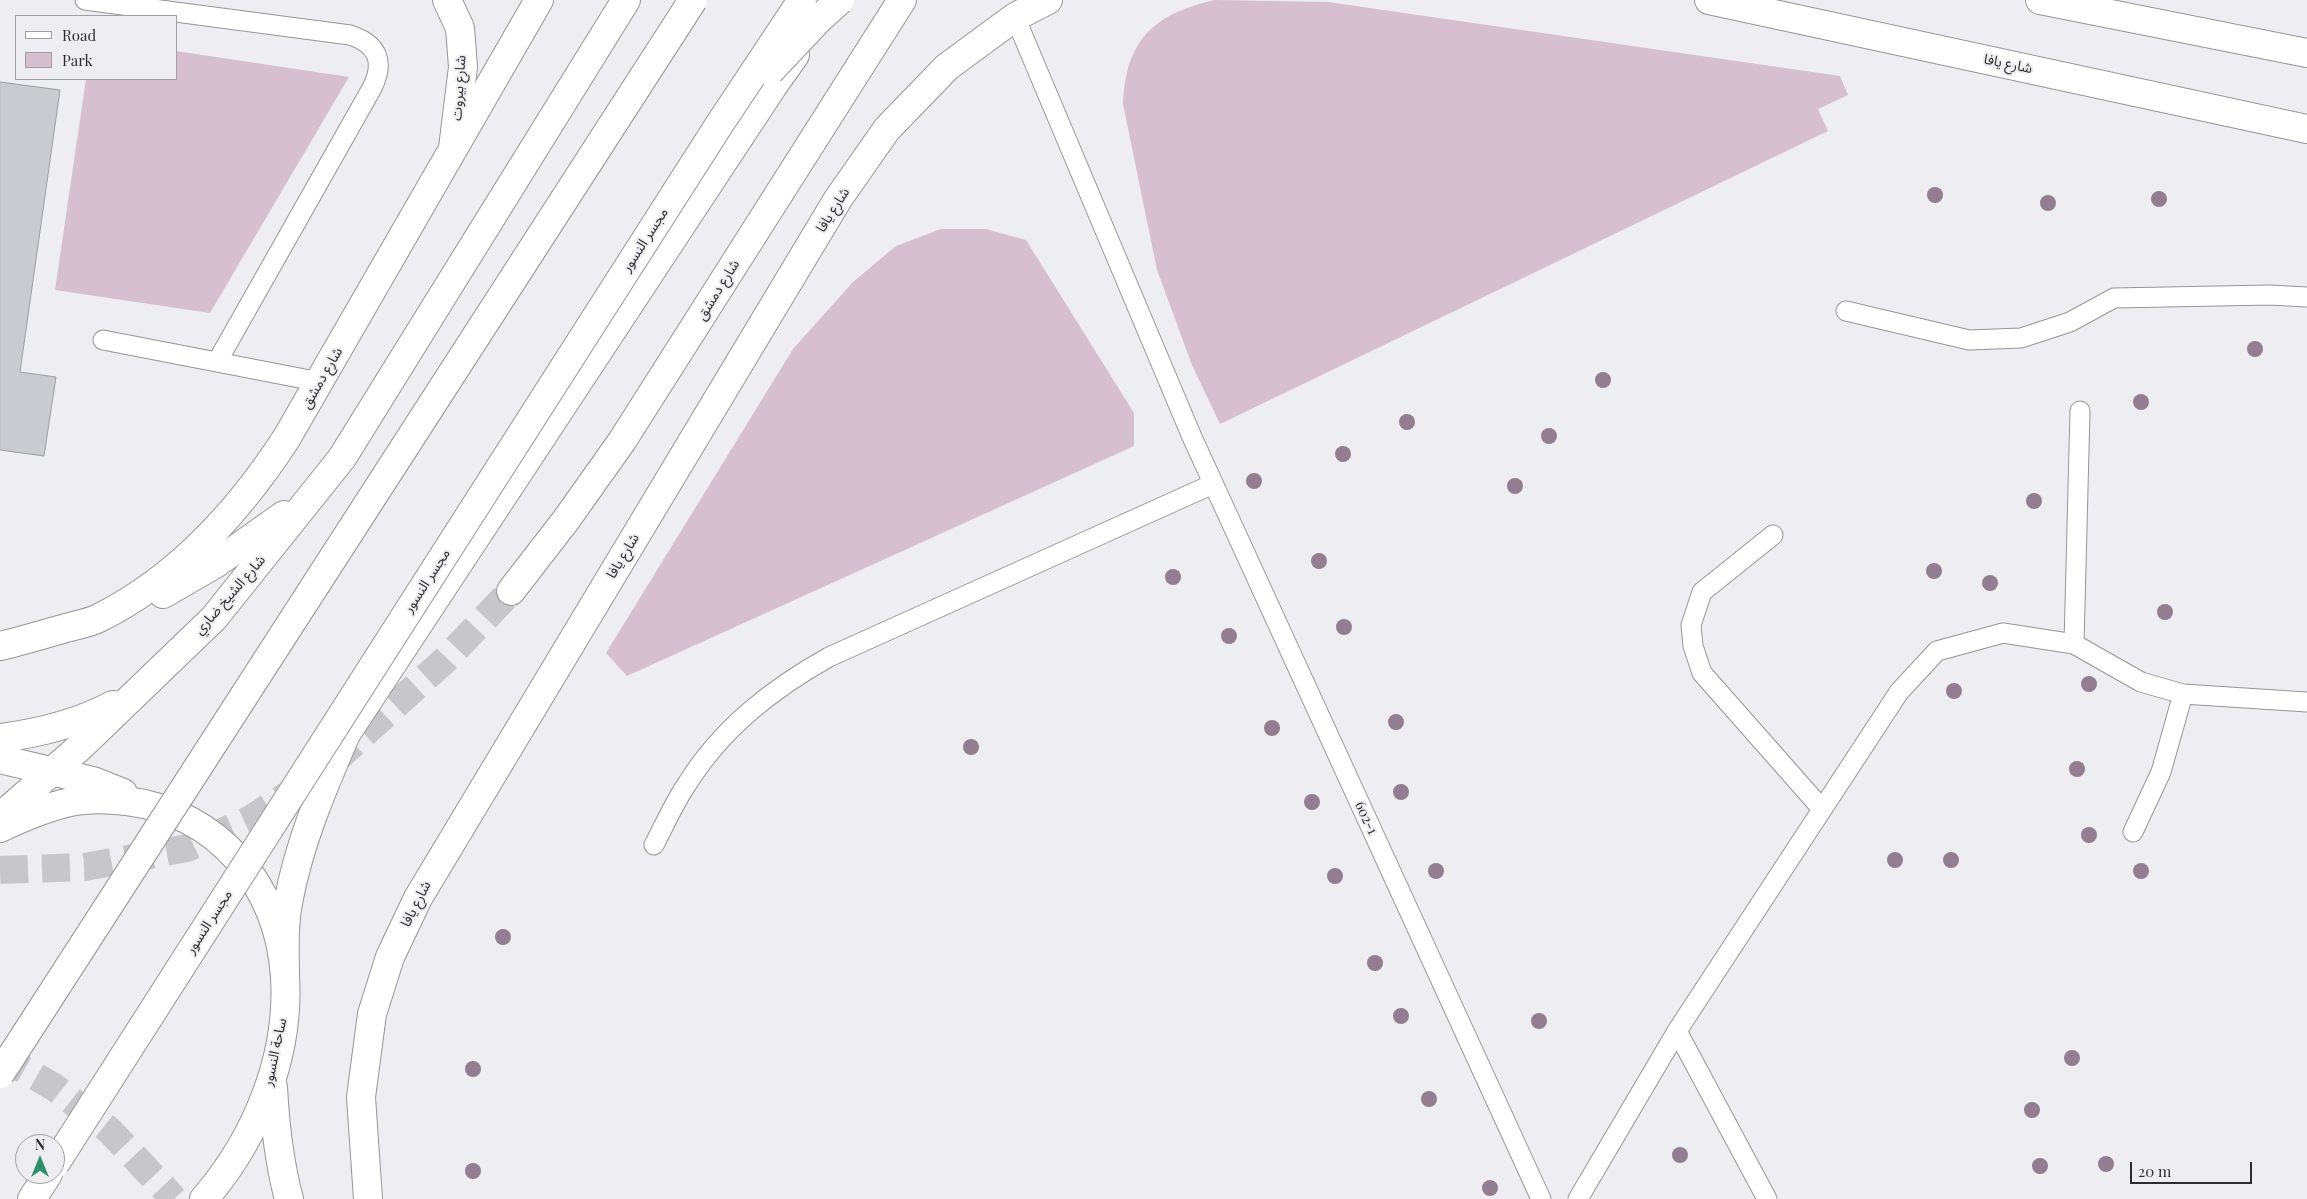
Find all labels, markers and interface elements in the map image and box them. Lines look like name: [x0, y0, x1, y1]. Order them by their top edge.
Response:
legend: [15, 15, 178, 80]
text: Road: [62, 25, 96, 45]
text: Park: [62, 50, 93, 70]
street label: شارع يافا: [1982, 51, 2034, 77]
street label: شارع بيروت: [448, 55, 470, 121]
street label: شارع يافا: [813, 185, 853, 235]
street label: مجسر النسور: [618, 205, 672, 275]
street label: شارع دمشق: [693, 257, 743, 323]
street label: شارع دمشق: [298, 344, 346, 412]
street label: شارع يافا: [603, 531, 643, 581]
street label: مجسر النسور: [400, 546, 454, 616]
street label: شارع الشيخ ضاري: [191, 552, 269, 638]
street label: 602-1: [1351, 799, 1381, 837]
street label: شارع يافا: [397, 878, 435, 930]
street label: مجسر النسور: [182, 887, 236, 957]
street label: ساحة النسور: [260, 1017, 290, 1087]
north arrow: [15, 1134, 65, 1184]
text: N: [35, 1135, 45, 1154]
scale bar: [2132, 1152, 2254, 1184]
text: 20 m: [2138, 1161, 2171, 1181]

